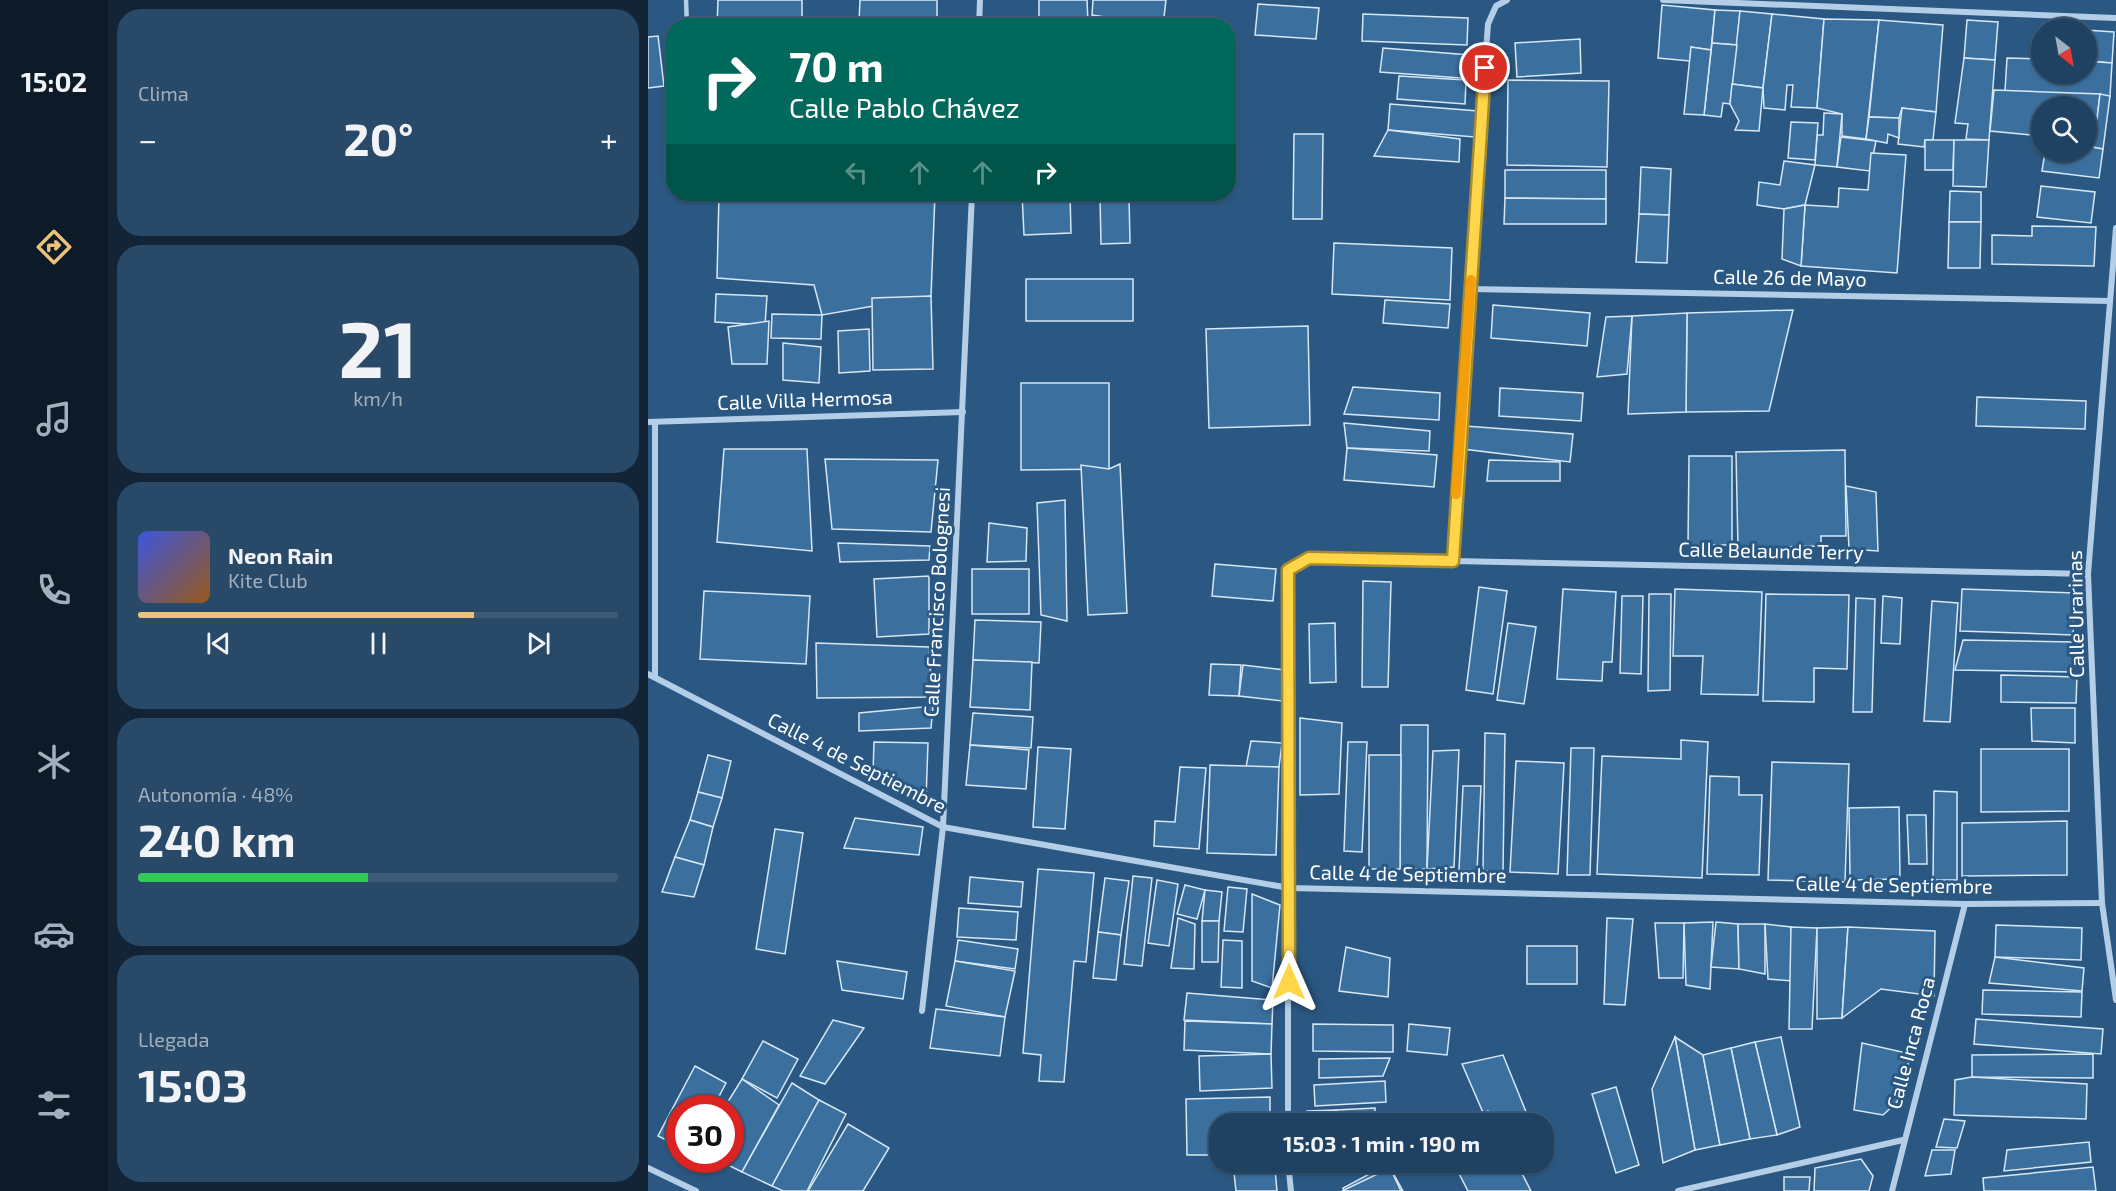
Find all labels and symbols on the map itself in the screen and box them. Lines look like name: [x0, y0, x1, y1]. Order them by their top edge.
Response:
north arrow: [2031, 18, 2097, 84]
pin: [1459, 42, 1510, 93]
street label: Calle 26 de Mayo: [1713, 264, 1867, 290]
street label: Calle Villa Hermosa: [717, 384, 893, 414]
street label: Calle Francisco Bolognesi: [918, 486, 954, 718]
street label: Calle Belaunde Terry: [1678, 536, 1864, 564]
street label: Calle Urarinas: [2062, 550, 2088, 678]
street label: Calle 4 de Septiembre: [764, 707, 951, 818]
street label: Calle 4 de Septiembre: [1309, 859, 1507, 887]
street label: Calle 4 de Septiembre: [1795, 870, 1993, 898]
position arrow: [1257, 950, 1321, 1014]
street label: Calle Inca Roca: [1881, 974, 1939, 1111]
speed limit sign: 30: [666, 1095, 744, 1173]

